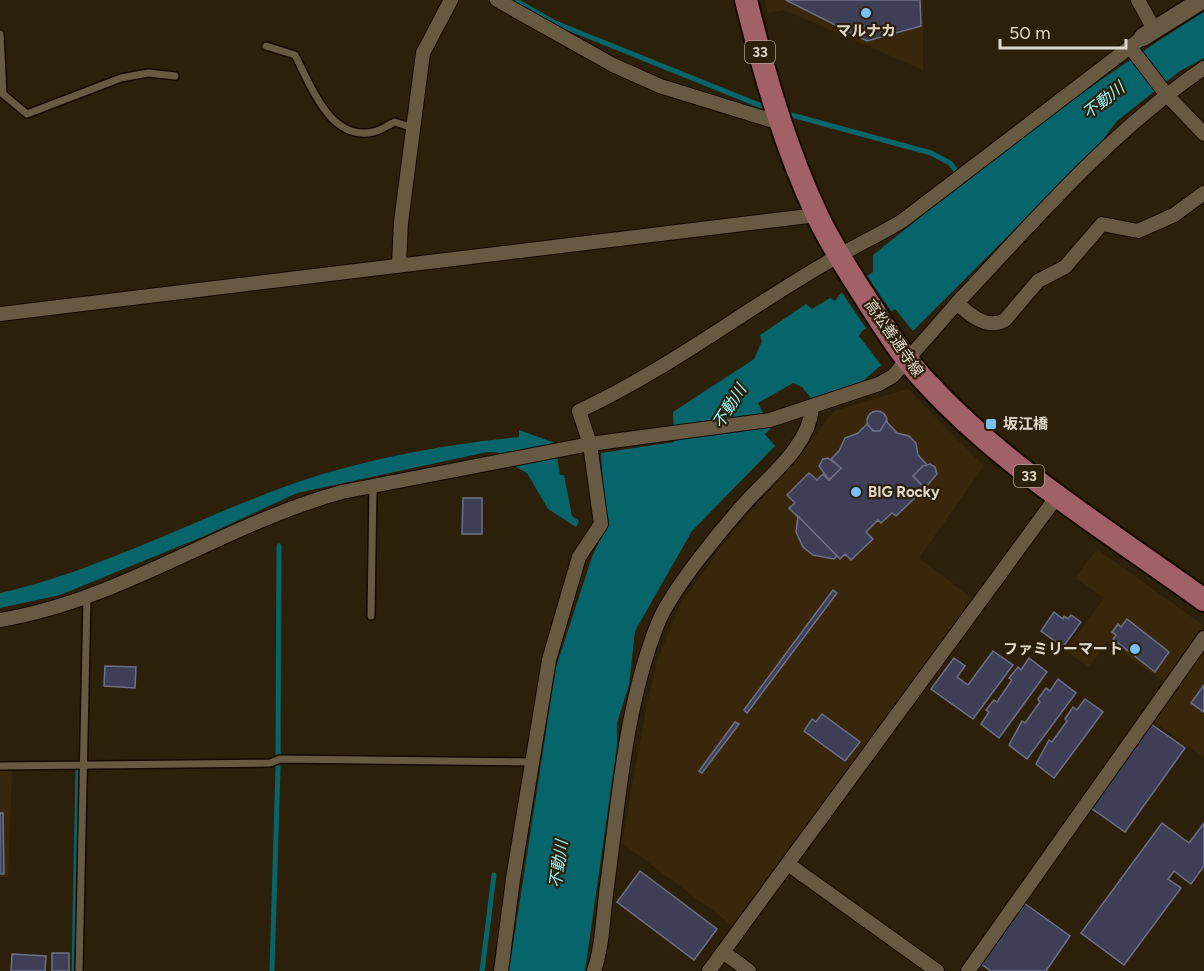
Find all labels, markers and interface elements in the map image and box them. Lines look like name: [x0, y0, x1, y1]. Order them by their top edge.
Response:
marker: マルナカ: [859, 6, 873, 20]
scale bar: [1000, 12, 1126, 50]
place label: マルナカ: [836, 22, 896, 40]
text: 50 m: [1009, 22, 1051, 44]
road number: 33: [745, 41, 775, 63]
water label: 不動川: [1079, 77, 1130, 123]
street label: 高松善通寺線: [861, 296, 927, 380]
water label: 不動川: [709, 379, 751, 432]
place label: 坂江橋: [1003, 415, 1049, 433]
marker: 坂江橋: [984, 417, 998, 431]
road number: 33: [1014, 465, 1044, 487]
place label: BIG Rocky: [868, 483, 940, 501]
marker: BIG Rocky: [849, 485, 863, 499]
place label: ファミリーマート: [1003, 640, 1123, 658]
marker: ファミリーマート: [1128, 642, 1142, 656]
water label: 不動川: [546, 837, 572, 889]

